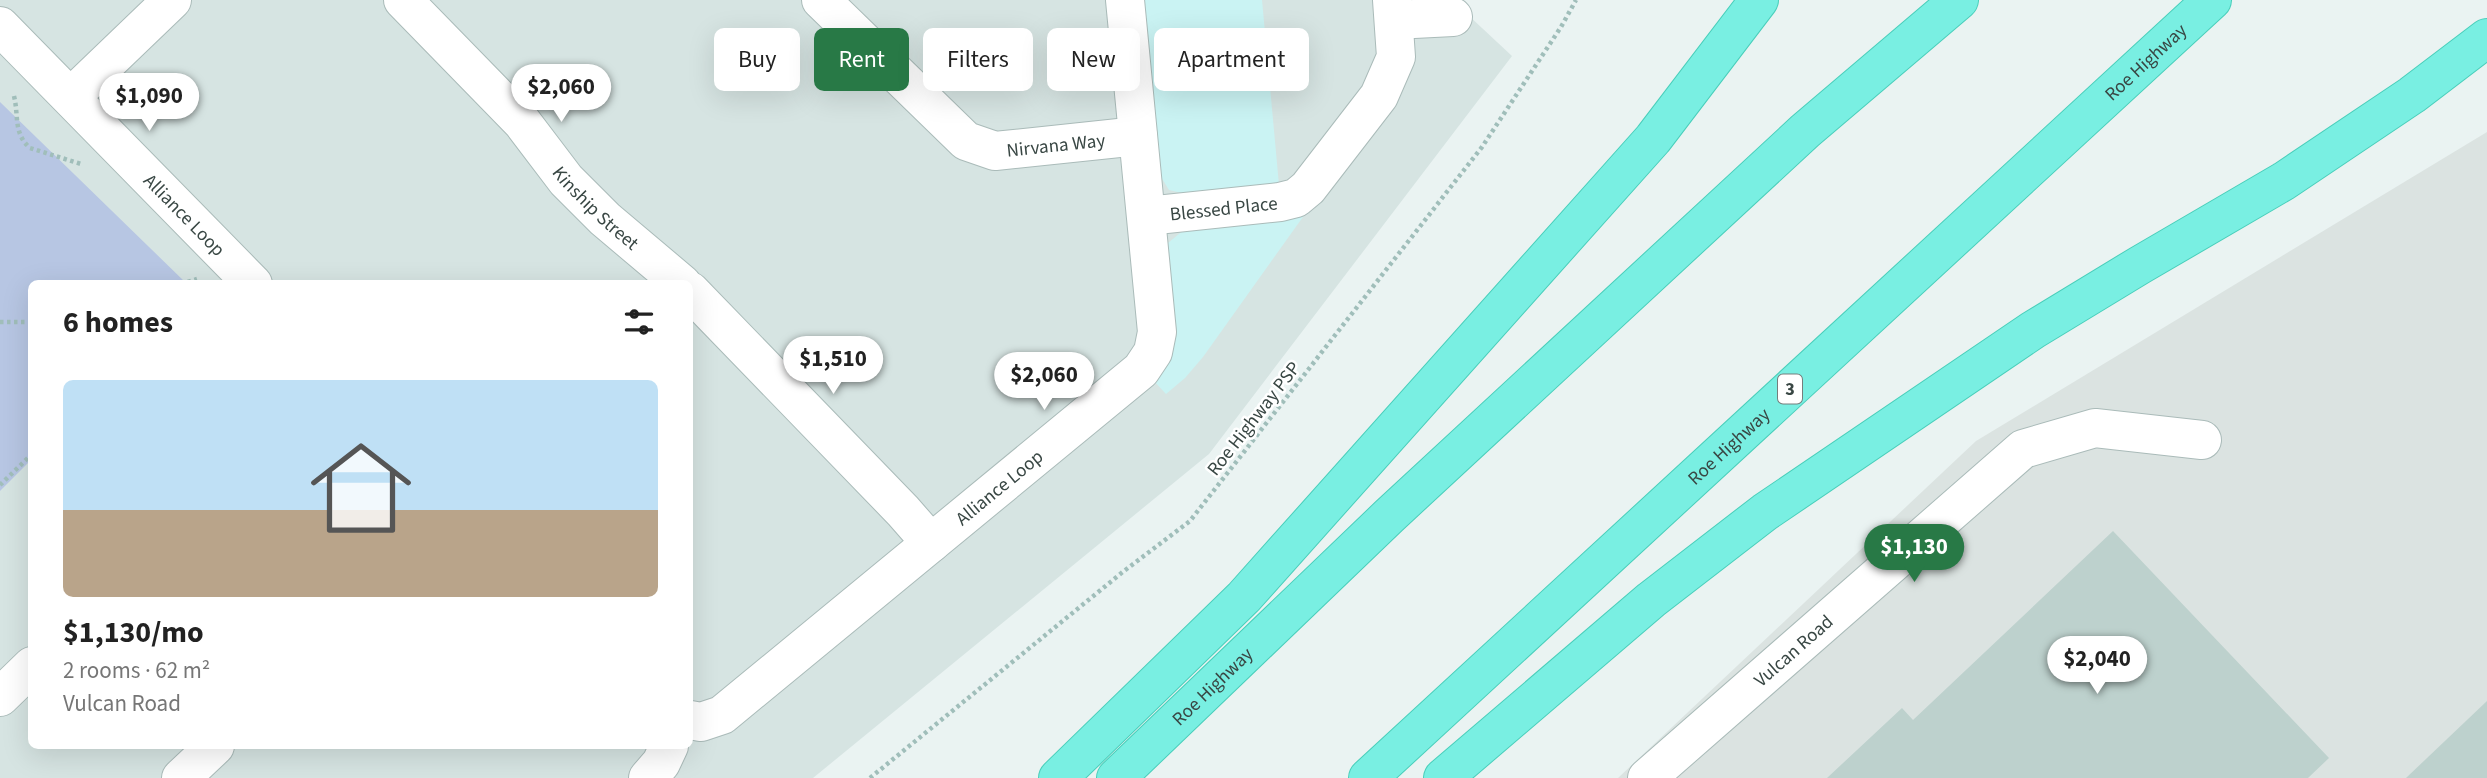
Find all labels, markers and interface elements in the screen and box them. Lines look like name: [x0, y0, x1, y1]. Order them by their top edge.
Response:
street label: Roe Highway: [2099, 18, 2193, 108]
chip: Buy: [714, 28, 800, 91]
chip: Rent: [814, 28, 909, 91]
chip: Filters: [923, 28, 1033, 91]
chip: New: [1047, 28, 1140, 91]
chip: Apartment: [1154, 28, 1309, 91]
pin: $2,060: [504, 64, 618, 124]
text: $2,060: [527, 70, 595, 103]
pin: $1,090: [92, 74, 206, 133]
text: $1,090: [115, 79, 183, 112]
street label: Nirvana Way: [1005, 128, 1107, 165]
street label: Kinship Street: [545, 161, 645, 257]
street label: Alliance Loop: [137, 168, 231, 263]
street label: Blessed Place: [1169, 190, 1279, 229]
text: 6 homes: [63, 301, 173, 344]
icon: filters: [620, 303, 658, 341]
pin: $1,510: [776, 336, 890, 396]
text: $1,510: [799, 342, 867, 375]
pin: $2,060: [987, 352, 1101, 412]
street label: Roe Highway PSP: [1201, 356, 1307, 482]
text: $2,060: [1010, 358, 1078, 391]
road number: 3: [1778, 374, 1802, 404]
street label: Roe Highway: [1682, 402, 1776, 492]
icon: home: [298, 425, 424, 551]
street label: Alliance Loop: [950, 444, 1050, 532]
pin: $1,130: [1857, 524, 1971, 584]
text: $1,130: [1880, 530, 1948, 563]
street label: Vulcan Road: [1748, 609, 1840, 694]
text: $1,130/mo: [63, 611, 204, 654]
pin: $2,040: [2040, 636, 2154, 696]
street label: Roe Highway: [1166, 641, 1260, 732]
text: $2,040: [2063, 642, 2131, 675]
text: 2 rooms · 62 m²: [63, 654, 210, 687]
text: Vulcan Road: [63, 687, 181, 720]

